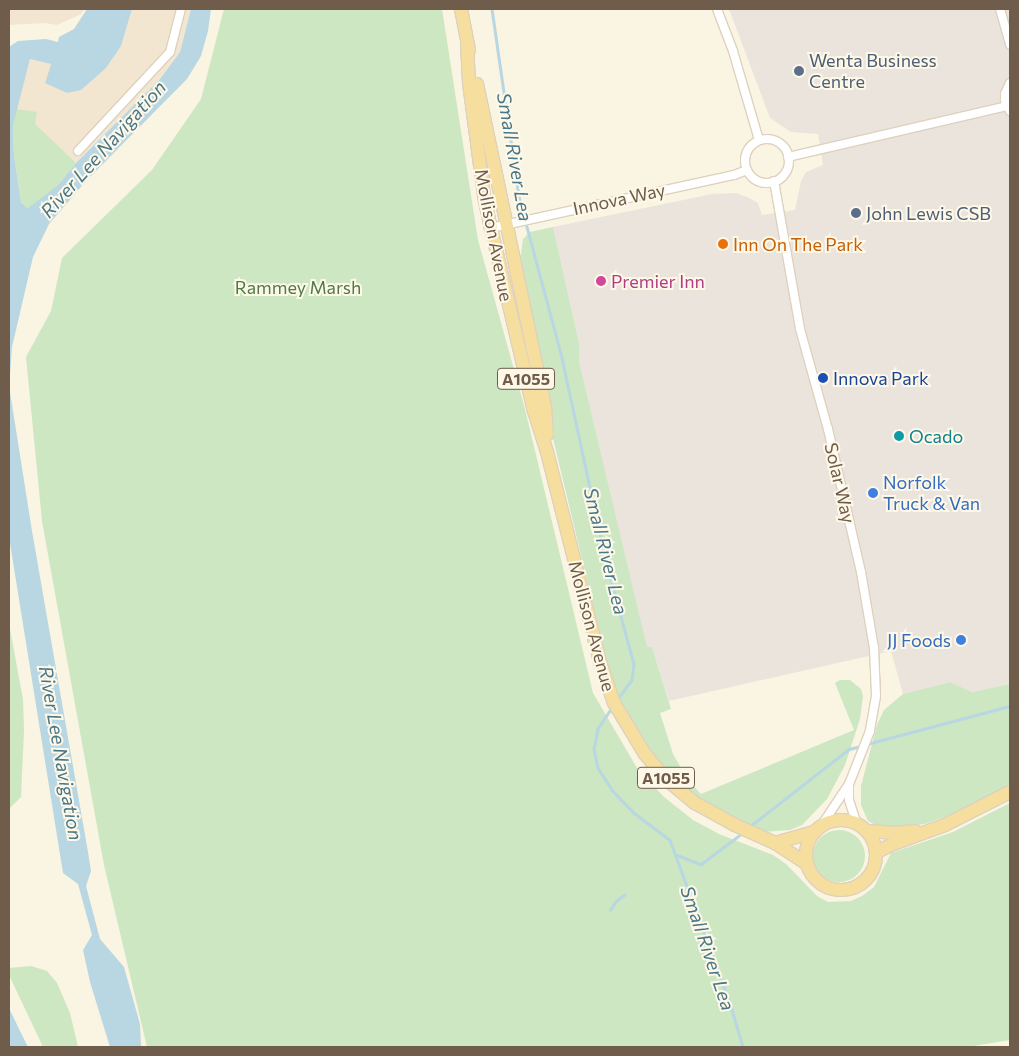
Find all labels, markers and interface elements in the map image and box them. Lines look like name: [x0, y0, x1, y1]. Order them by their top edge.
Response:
place label: Wenta Business Centre: [809, 50, 937, 92]
marker: Wenta Business Centre: [793, 65, 805, 77]
water label: River Lee Navigation: [35, 76, 171, 222]
water label: Small River Lea: [492, 91, 538, 223]
street label: Mollison Avenue: [471, 167, 517, 303]
street label: Innova Way: [571, 179, 667, 219]
place label: John Lewis CSB: [866, 202, 991, 224]
marker: John Lewis CSB: [850, 207, 862, 219]
place label: Inn On The Park: [733, 233, 863, 255]
marker: Inn On The Park: [717, 238, 729, 250]
place label: Premier Inn: [611, 270, 705, 292]
marker: Premier Inn: [595, 275, 607, 287]
park label: Rammey Marsh: [235, 276, 361, 298]
road number: A1055: [496, 366, 556, 392]
place label: Innova Park: [833, 367, 929, 389]
marker: Innova Park: [817, 372, 829, 384]
place label: Ocado: [909, 425, 963, 447]
marker: Ocado: [893, 430, 905, 442]
street label: Solar Way: [820, 441, 860, 525]
place label: Norfolk Truck & Van: [883, 472, 980, 514]
water label: Small River Lea: [579, 485, 633, 617]
marker: Norfolk Truck & Van: [867, 487, 879, 499]
street label: Mollison Avenue: [564, 558, 620, 694]
place label: JJ Foods: [887, 629, 951, 651]
marker: JJ Foods: [955, 634, 967, 646]
water label: River Lee Navigation: [34, 664, 88, 842]
road number: A1055: [636, 764, 696, 791]
water label: Small River Lea: [676, 883, 740, 1013]

